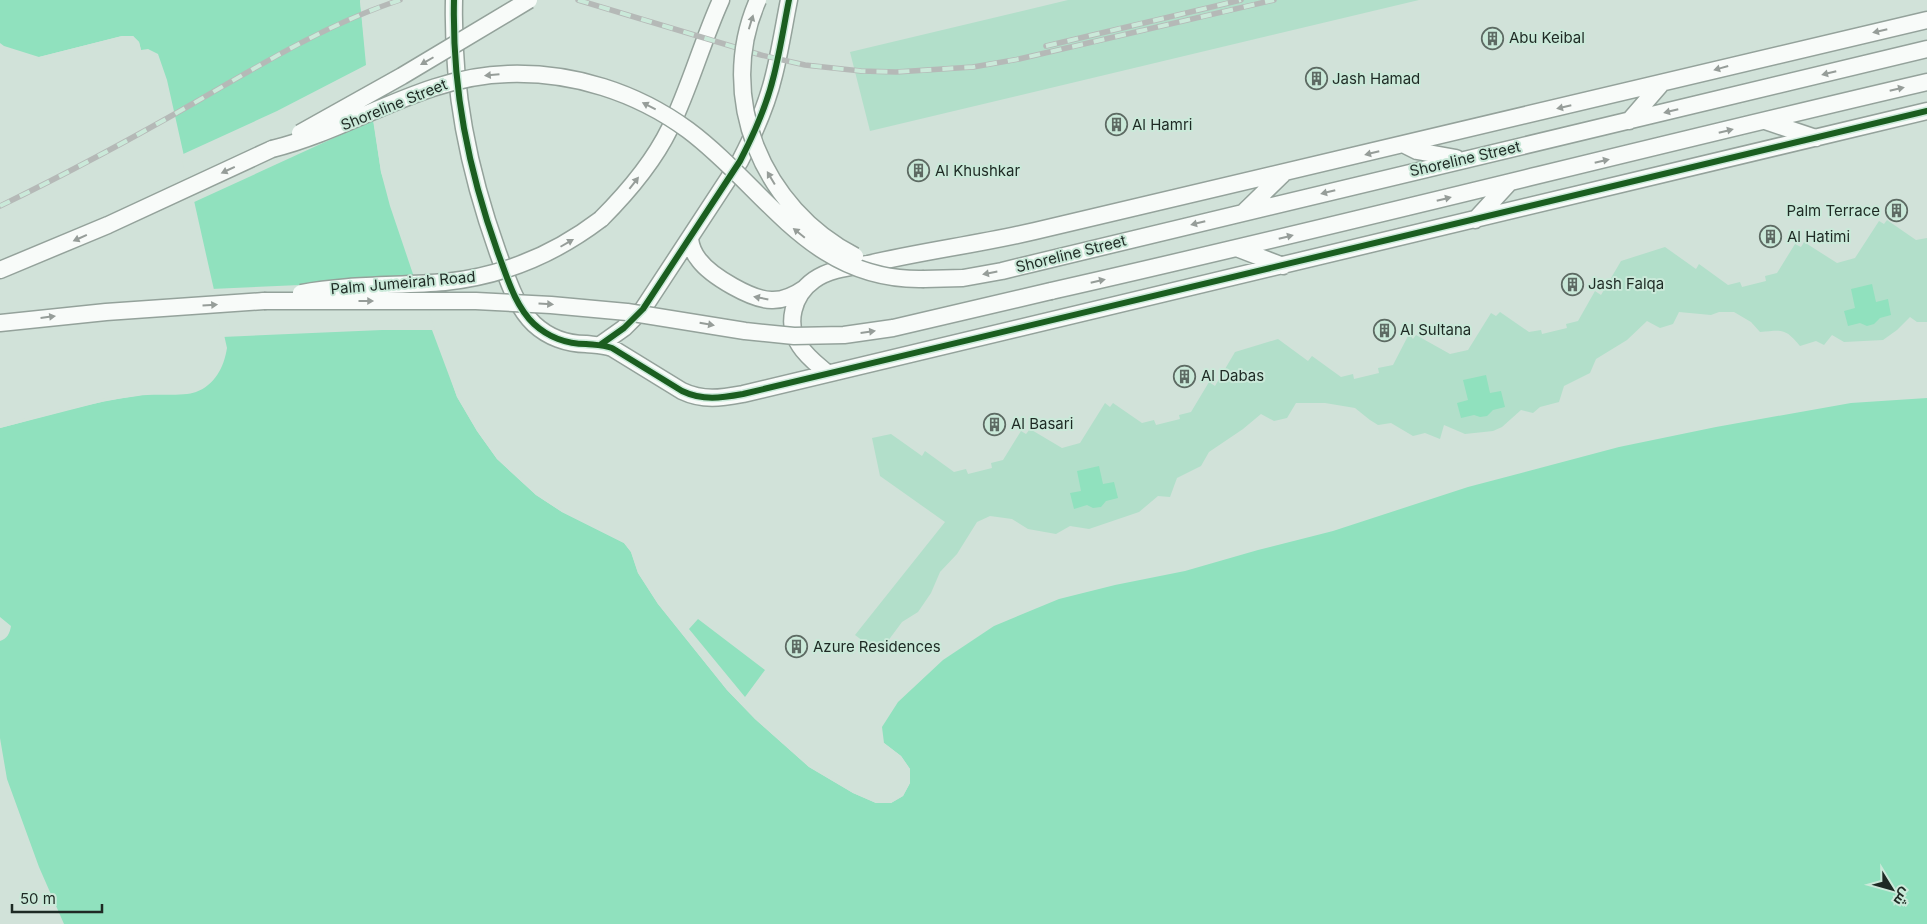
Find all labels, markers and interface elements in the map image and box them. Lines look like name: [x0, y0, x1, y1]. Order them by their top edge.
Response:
one-way arrow: [747, 14, 755, 29]
building icon: Abu Keibal: [1481, 26, 1505, 50]
one-way arrow: [1872, 27, 1887, 35]
place label: Abu Keibal: [1509, 28, 1585, 47]
one-way arrow: [420, 57, 435, 65]
one-way arrow: [1714, 64, 1729, 72]
building icon: Jash Hamad: [1304, 67, 1328, 91]
place label: Jash Hamad: [1332, 69, 1420, 88]
one-way arrow: [1821, 69, 1836, 77]
one-way arrow: [483, 71, 499, 79]
street label: Shoreline Street: [338, 75, 450, 135]
one-way arrow: [1889, 85, 1905, 93]
one-way arrow: [642, 102, 656, 110]
one-way arrow: [1556, 103, 1571, 111]
one-way arrow: [1663, 107, 1678, 115]
building icon: Al Hamri: [1104, 113, 1128, 137]
place label: Al Hamri: [1132, 115, 1192, 134]
one-way arrow: [1718, 127, 1733, 135]
street label: Shoreline Street: [1408, 137, 1522, 180]
one-way arrow: [1364, 149, 1379, 157]
one-way arrow: [1595, 157, 1610, 165]
building icon: Al Khushkar: [907, 159, 931, 183]
place label: Al Khushkar: [935, 161, 1020, 180]
one-way arrow: [221, 166, 235, 174]
one-way arrow: [766, 172, 775, 185]
one-way arrow: [629, 177, 640, 190]
one-way arrow: [1320, 188, 1335, 196]
one-way arrow: [1437, 195, 1452, 203]
building icon: Palm Terrace: [1884, 199, 1908, 223]
place label: Palm Terrace: [1786, 201, 1880, 220]
one-way arrow: [1190, 219, 1205, 227]
building icon: Al Hatimi: [1759, 225, 1783, 249]
place label: Al Hatimi: [1787, 227, 1850, 246]
one-way arrow: [793, 228, 806, 239]
street label: Shoreline Street: [1014, 231, 1128, 276]
one-way arrow: [1279, 233, 1294, 241]
one-way arrow: [73, 234, 87, 242]
one-way arrow: [560, 238, 574, 247]
street label: Palm Jumeirah Road: [330, 267, 476, 298]
one-way arrow: [981, 270, 997, 278]
building icon: Jash Falqa: [1560, 272, 1584, 296]
place label: Jash Falqa: [1588, 274, 1664, 293]
one-way arrow: [1091, 276, 1107, 284]
one-way arrow: [753, 294, 769, 302]
one-way arrow: [358, 297, 374, 305]
one-way arrow: [203, 300, 219, 308]
one-way arrow: [538, 301, 554, 309]
one-way arrow: [41, 313, 57, 321]
building icon: Al Sultana: [1372, 318, 1396, 342]
place label: Al Sultana: [1400, 320, 1471, 339]
one-way arrow: [699, 321, 715, 329]
one-way arrow: [860, 328, 876, 336]
building icon: Al Dabas: [1173, 364, 1197, 388]
place label: Al Dabas: [1201, 366, 1264, 385]
building icon: Al Basari: [983, 412, 1007, 436]
place label: Al Basari: [1011, 414, 1073, 433]
building icon: Azure Residences: [785, 635, 809, 659]
place label: Azure Residences: [813, 637, 941, 656]
north arrow: [1867, 864, 1917, 914]
scale bar: [12, 882, 102, 914]
text: ش: [1890, 884, 1915, 909]
text: 50 m: [20, 889, 56, 908]

